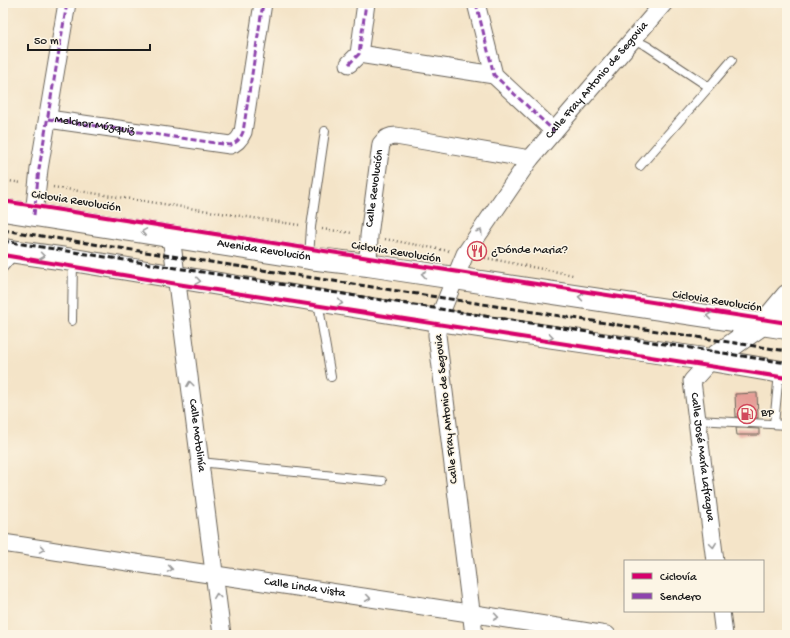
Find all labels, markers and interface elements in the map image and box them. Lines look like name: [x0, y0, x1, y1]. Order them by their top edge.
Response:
street label: Calle Fray Antonio de Segovia: [543, 19, 652, 142]
scale bar: [28, 26, 150, 52]
text: 50 m: [34, 35, 59, 49]
street label: Melchor Múzquiz: [53, 113, 136, 138]
street label: Calle Revolución: [363, 148, 387, 228]
street label: Ciclovia Revolución: [30, 188, 122, 216]
one-way arrow: [140, 228, 147, 237]
one-way arrow: [475, 229, 483, 236]
street label: Avenida Revolución: [216, 237, 312, 265]
street label: Ciclovia Revolución: [350, 239, 442, 267]
restaurant icon: ¿Dónde Maria?: [466, 240, 488, 262]
place label: ¿Dónde Maria?: [491, 244, 568, 258]
one-way arrow: [39, 251, 45, 260]
one-way arrow: [421, 270, 427, 279]
one-way arrow: [195, 276, 201, 285]
street label: Ciclovia Revolución: [671, 288, 763, 316]
one-way arrow: [578, 293, 584, 302]
one-way arrow: [337, 298, 343, 307]
one-way arrow: [706, 312, 712, 321]
one-way arrow: [548, 332, 554, 341]
street label: Calle Fray Antonio de Segovia: [432, 333, 462, 484]
one-way arrow: [186, 381, 195, 387]
street label: Calle José María Lafragua: [687, 392, 717, 523]
street label: Calle Motolinía: [185, 398, 208, 473]
fuel station icon: BP: [736, 403, 758, 425]
place label: BP: [760, 407, 774, 421]
one-way arrow: [708, 542, 717, 548]
one-way arrow: [38, 544, 45, 553]
legend: [624, 560, 764, 612]
one-way arrow: [167, 564, 173, 572]
text: Ciclovía: [660, 571, 697, 585]
street label: Calle Linda Vista: [263, 575, 347, 601]
text: Sendero: [660, 591, 701, 605]
one-way arrow: [213, 593, 222, 599]
one-way arrow: [365, 593, 371, 602]
one-way arrow: [493, 612, 500, 621]

